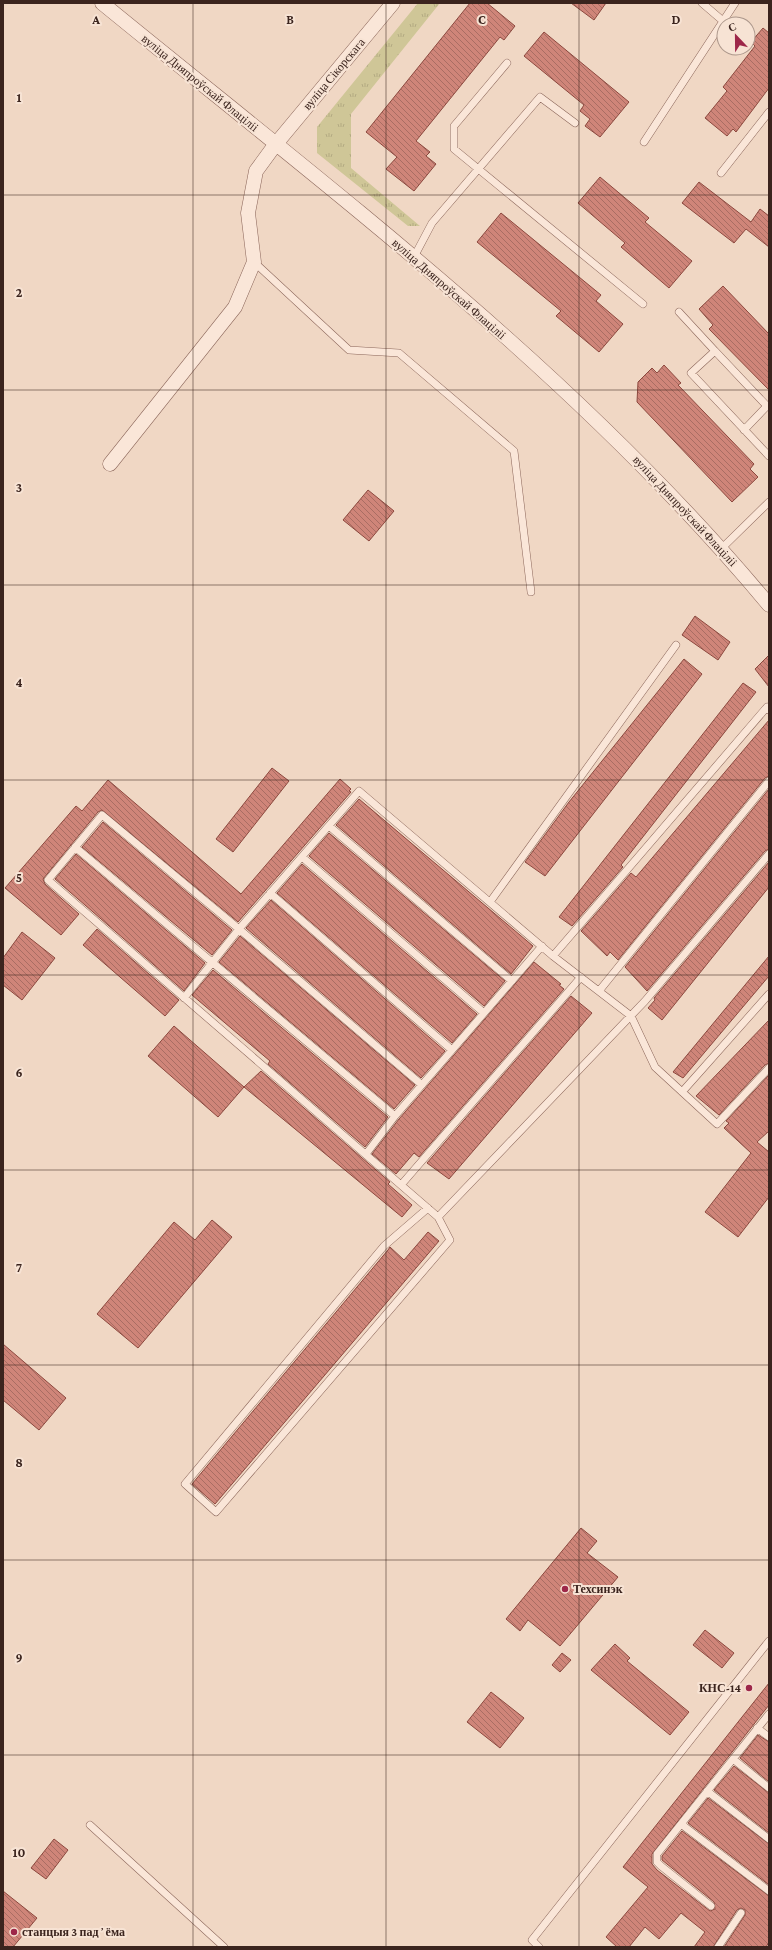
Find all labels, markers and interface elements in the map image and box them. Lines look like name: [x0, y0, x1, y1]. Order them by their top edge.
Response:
text: A: [91, 12, 100, 27]
text: B: [286, 12, 294, 27]
text: C: [478, 12, 486, 27]
text: D: [672, 12, 681, 27]
north arrow: [716, 16, 756, 56]
text: С: [726, 20, 738, 34]
street label: вуліца Дняпроўскай Флаціліі: [139, 32, 262, 135]
street label: вуліца Сікорскага: [300, 35, 368, 113]
text: 1: [17, 90, 22, 105]
street label: вуліца Дняпроўскай Флаціліі: [389, 236, 509, 343]
text: 2: [16, 285, 23, 300]
street label: вуліца Дняпроўскай Флаціліі: [630, 453, 740, 570]
text: 3: [16, 480, 22, 495]
text: 4: [15, 675, 23, 690]
text: 5: [16, 870, 22, 885]
text: 6: [15, 1065, 23, 1080]
text: 7: [16, 1260, 22, 1275]
text: 8: [15, 1455, 23, 1470]
place label: Техсинэк: [573, 1582, 623, 1596]
marker: Техсинэк: [560, 1584, 570, 1594]
text: 9: [15, 1650, 23, 1665]
place label: КНС-14: [699, 1681, 742, 1695]
marker: КНС-14: [744, 1683, 754, 1693]
text: 10: [13, 1845, 25, 1860]
place label: станцыя 3 падʼёма: [22, 1925, 125, 1939]
marker: станцыя 3 падʼёма: [9, 1927, 19, 1937]

